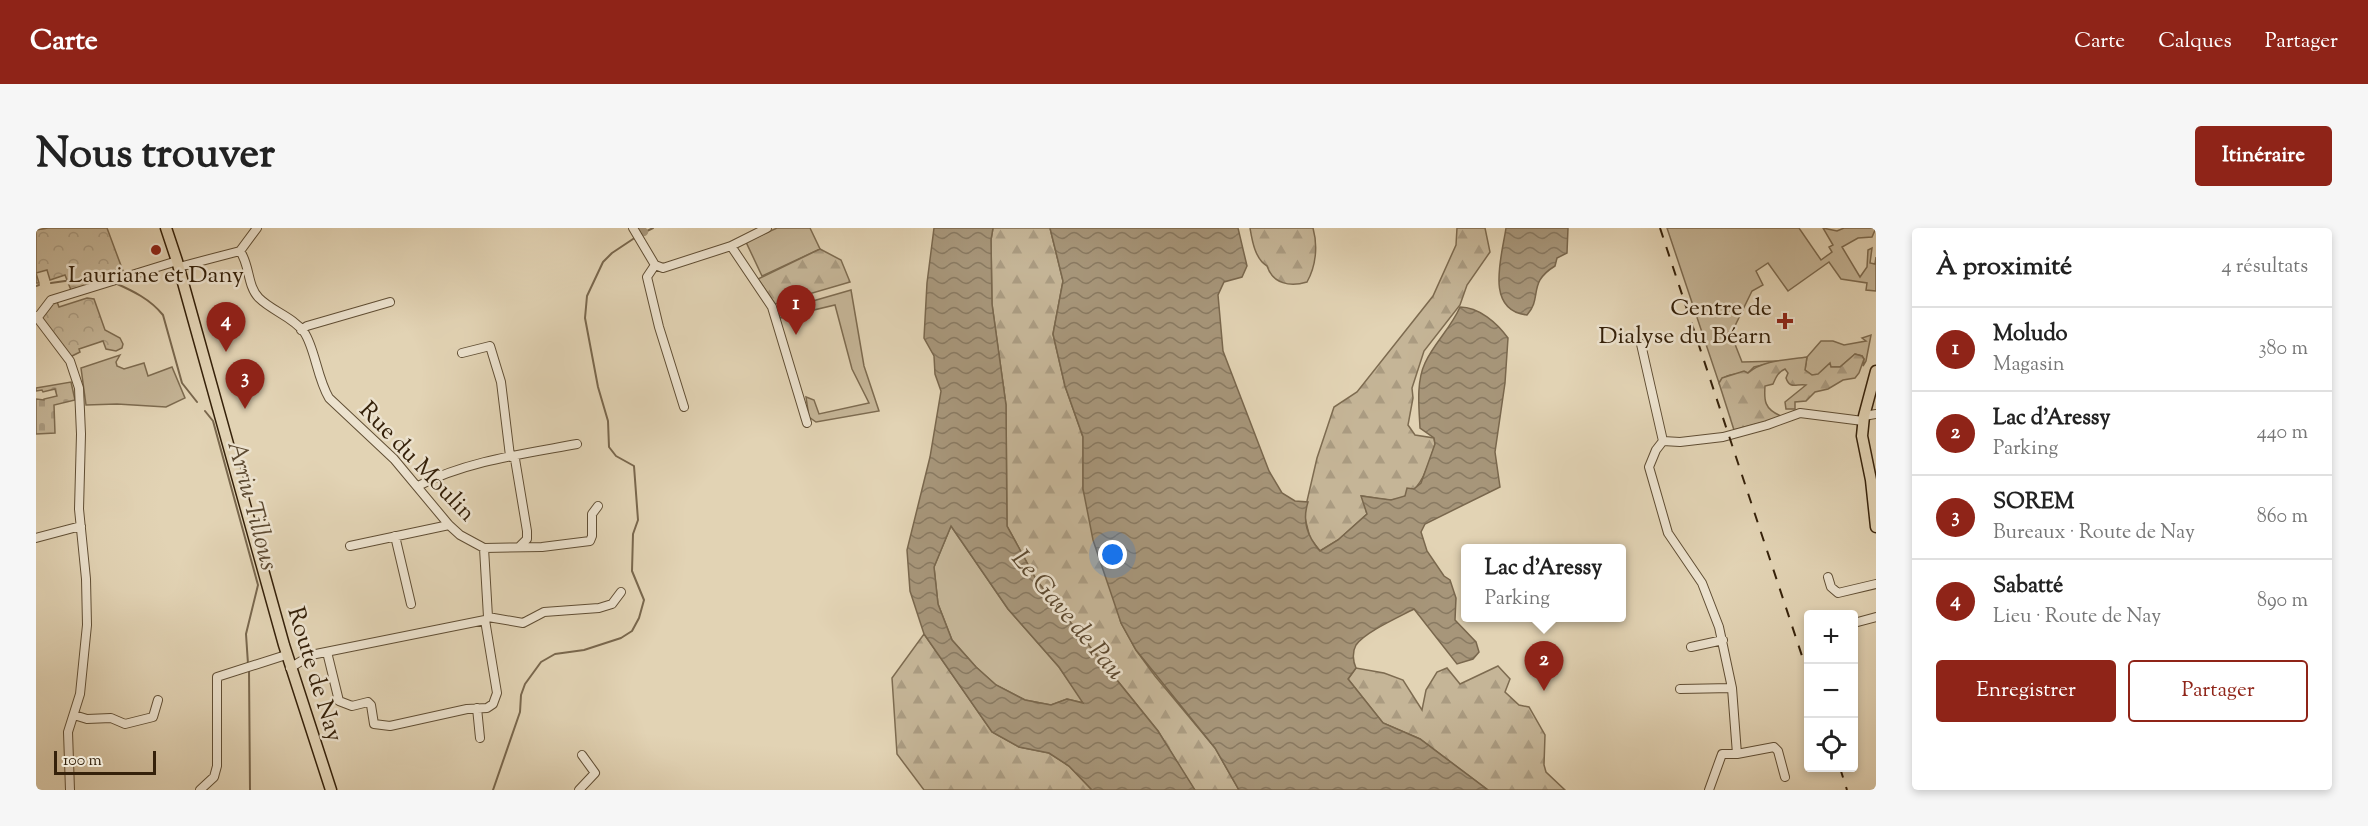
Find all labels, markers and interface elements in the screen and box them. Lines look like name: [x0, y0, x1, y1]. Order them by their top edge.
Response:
text: Carte: [30, 22, 98, 62]
text: Carte: [2074, 27, 2125, 57]
text: Calques: [2158, 27, 2232, 57]
text: Partager: [2265, 27, 2338, 57]
text: Nous trouver: [36, 126, 275, 186]
button: Itinéraire: [2195, 126, 2332, 186]
marker: Lauriane et Dany: [149, 243, 163, 257]
text: À proximité: [1936, 249, 2072, 286]
text: 4 résultats: [2222, 253, 2308, 282]
place label: Lauriane et Dany: [68, 259, 244, 293]
pin: 1: [776, 285, 816, 335]
place label: Centre de Dialyse du Béarn: [1599, 292, 1772, 354]
pin: 4: [206, 302, 246, 352]
marker: Centre de Dialyse du Béarn: [1776, 312, 1794, 330]
text: Moludo: [1993, 319, 2068, 351]
text: 1: [1952, 335, 1959, 364]
text: 380 m: [2259, 335, 2308, 364]
text: Magasin: [1993, 351, 2065, 380]
pin: 3: [226, 360, 264, 409]
street label: Rue du Moulin: [350, 395, 483, 530]
text: Lac d'Aressy: [1993, 403, 2110, 435]
text: 2: [1951, 419, 1960, 448]
text: 440 m: [2257, 419, 2308, 448]
text: Parking: [1993, 435, 2058, 464]
water label: Arriu Tillous: [217, 437, 287, 575]
text: SOREM: [1993, 487, 2074, 519]
text: 3: [1951, 503, 1960, 532]
text: 860 m: [2257, 503, 2308, 532]
text: Bureaux · Route de Nay: [1993, 519, 2195, 548]
your location: [1098, 540, 1127, 569]
water label: Le Gave de Pau: [1002, 543, 1133, 689]
popup: [1461, 544, 1626, 622]
text: Lac d'Aressy: [1485, 553, 1602, 585]
text: Sabatté: [1993, 571, 2063, 603]
text: Parking: [1485, 585, 1550, 614]
text: 4: [1950, 587, 1961, 616]
text: 890 m: [2257, 587, 2308, 616]
street label: Route de Nay: [277, 603, 351, 746]
text: Lieu · Route de Nay: [1993, 603, 2161, 632]
map controls: [1804, 610, 1858, 772]
button: +: [1804, 610, 1858, 664]
pin: 2: [1524, 642, 1564, 691]
button: Enregistrer: [1936, 660, 2116, 722]
button: Partager: [2128, 660, 2308, 722]
button: −: [1804, 664, 1858, 718]
button: locate: [1804, 718, 1858, 772]
scale bar: [54, 748, 156, 776]
text: 100 m: [63, 750, 102, 773]

